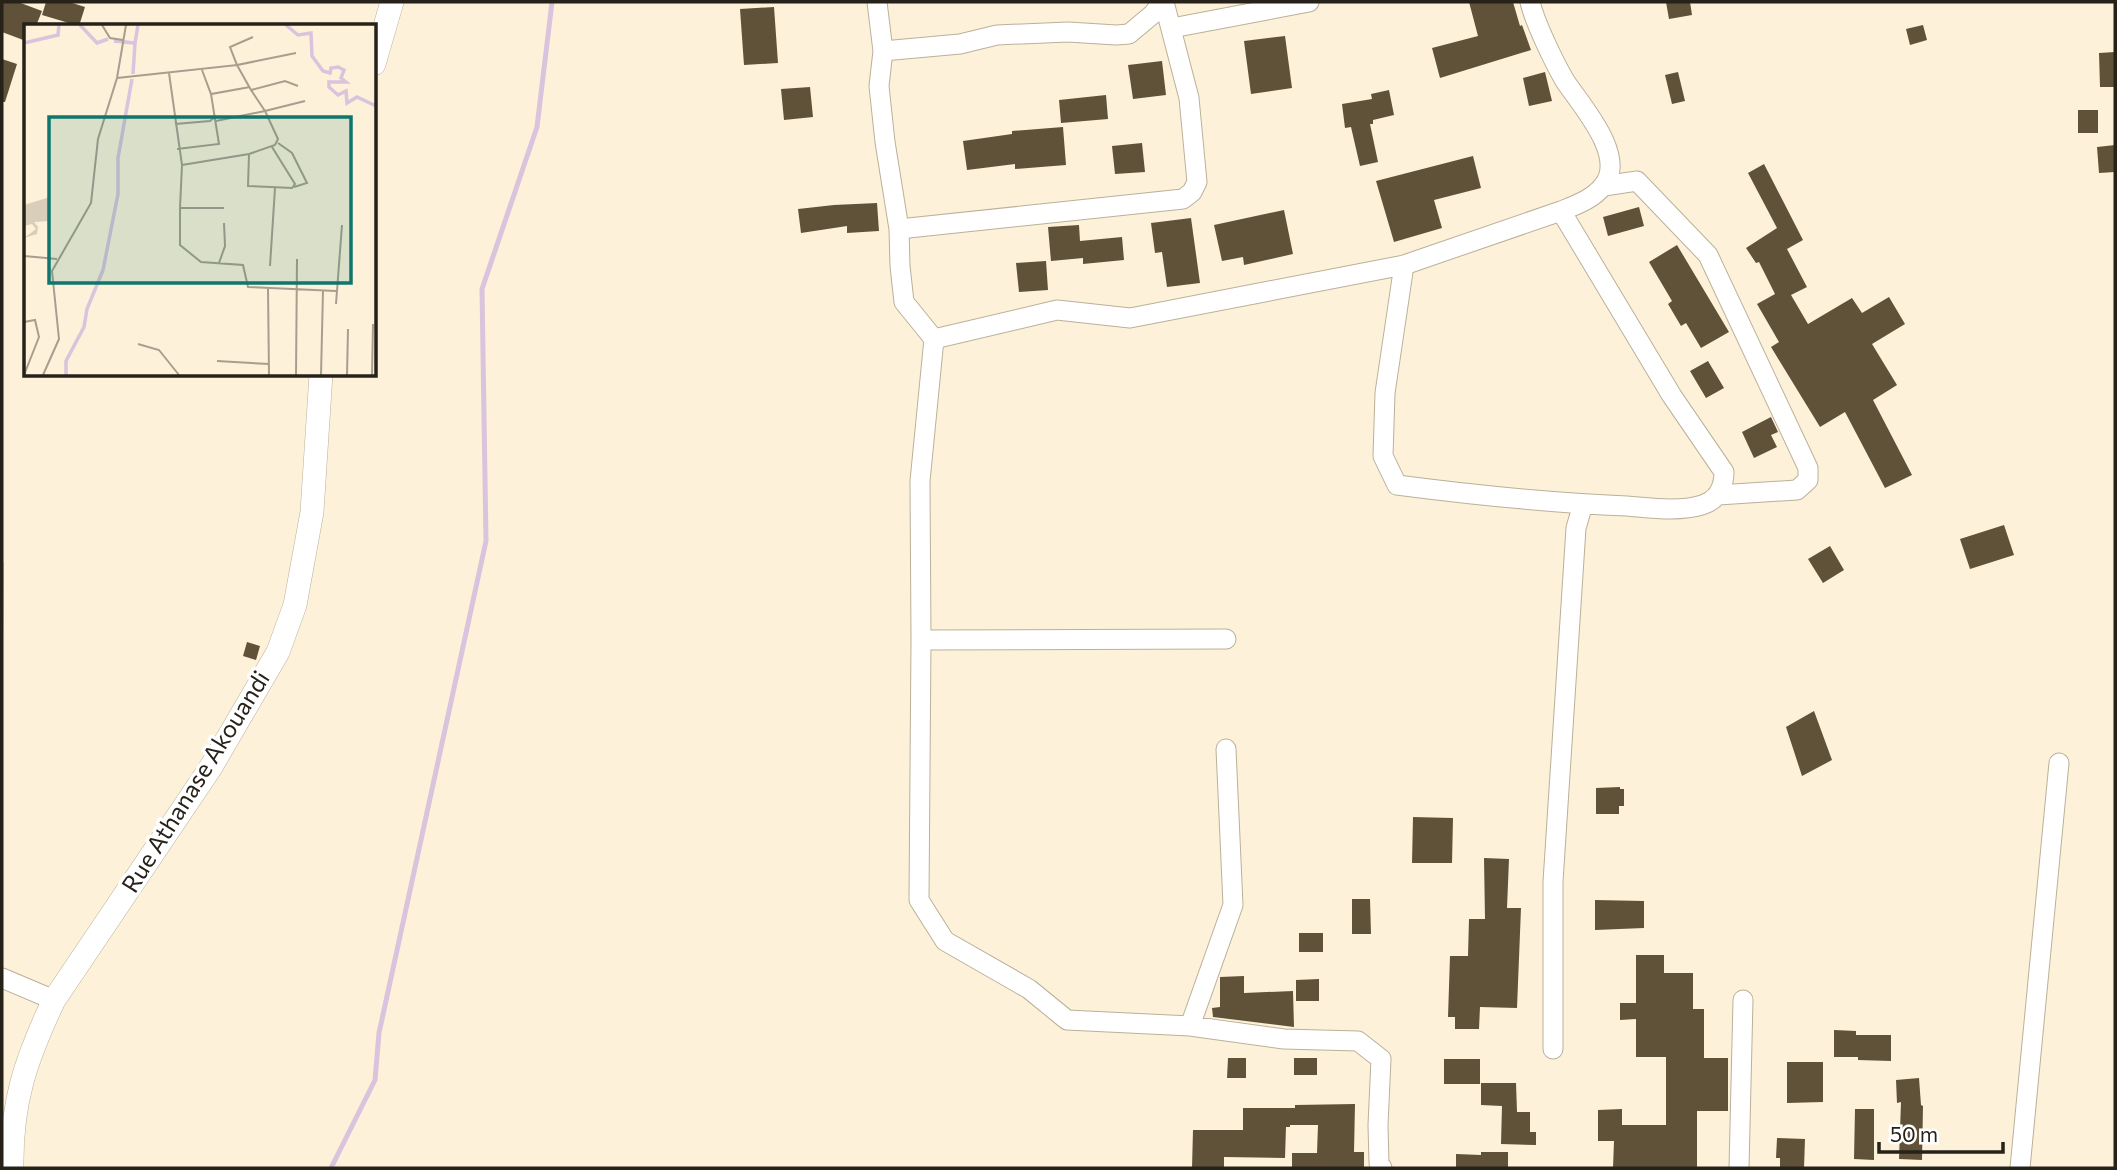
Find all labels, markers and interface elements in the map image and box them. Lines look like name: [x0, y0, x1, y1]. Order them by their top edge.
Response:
inset map: [24, 24, 376, 376]
street label: Rue Athanase Akouandi: [115, 665, 275, 897]
scale bar: [1879, 1110, 2003, 1154]
text: 50 m: [1890, 1121, 1938, 1146]

